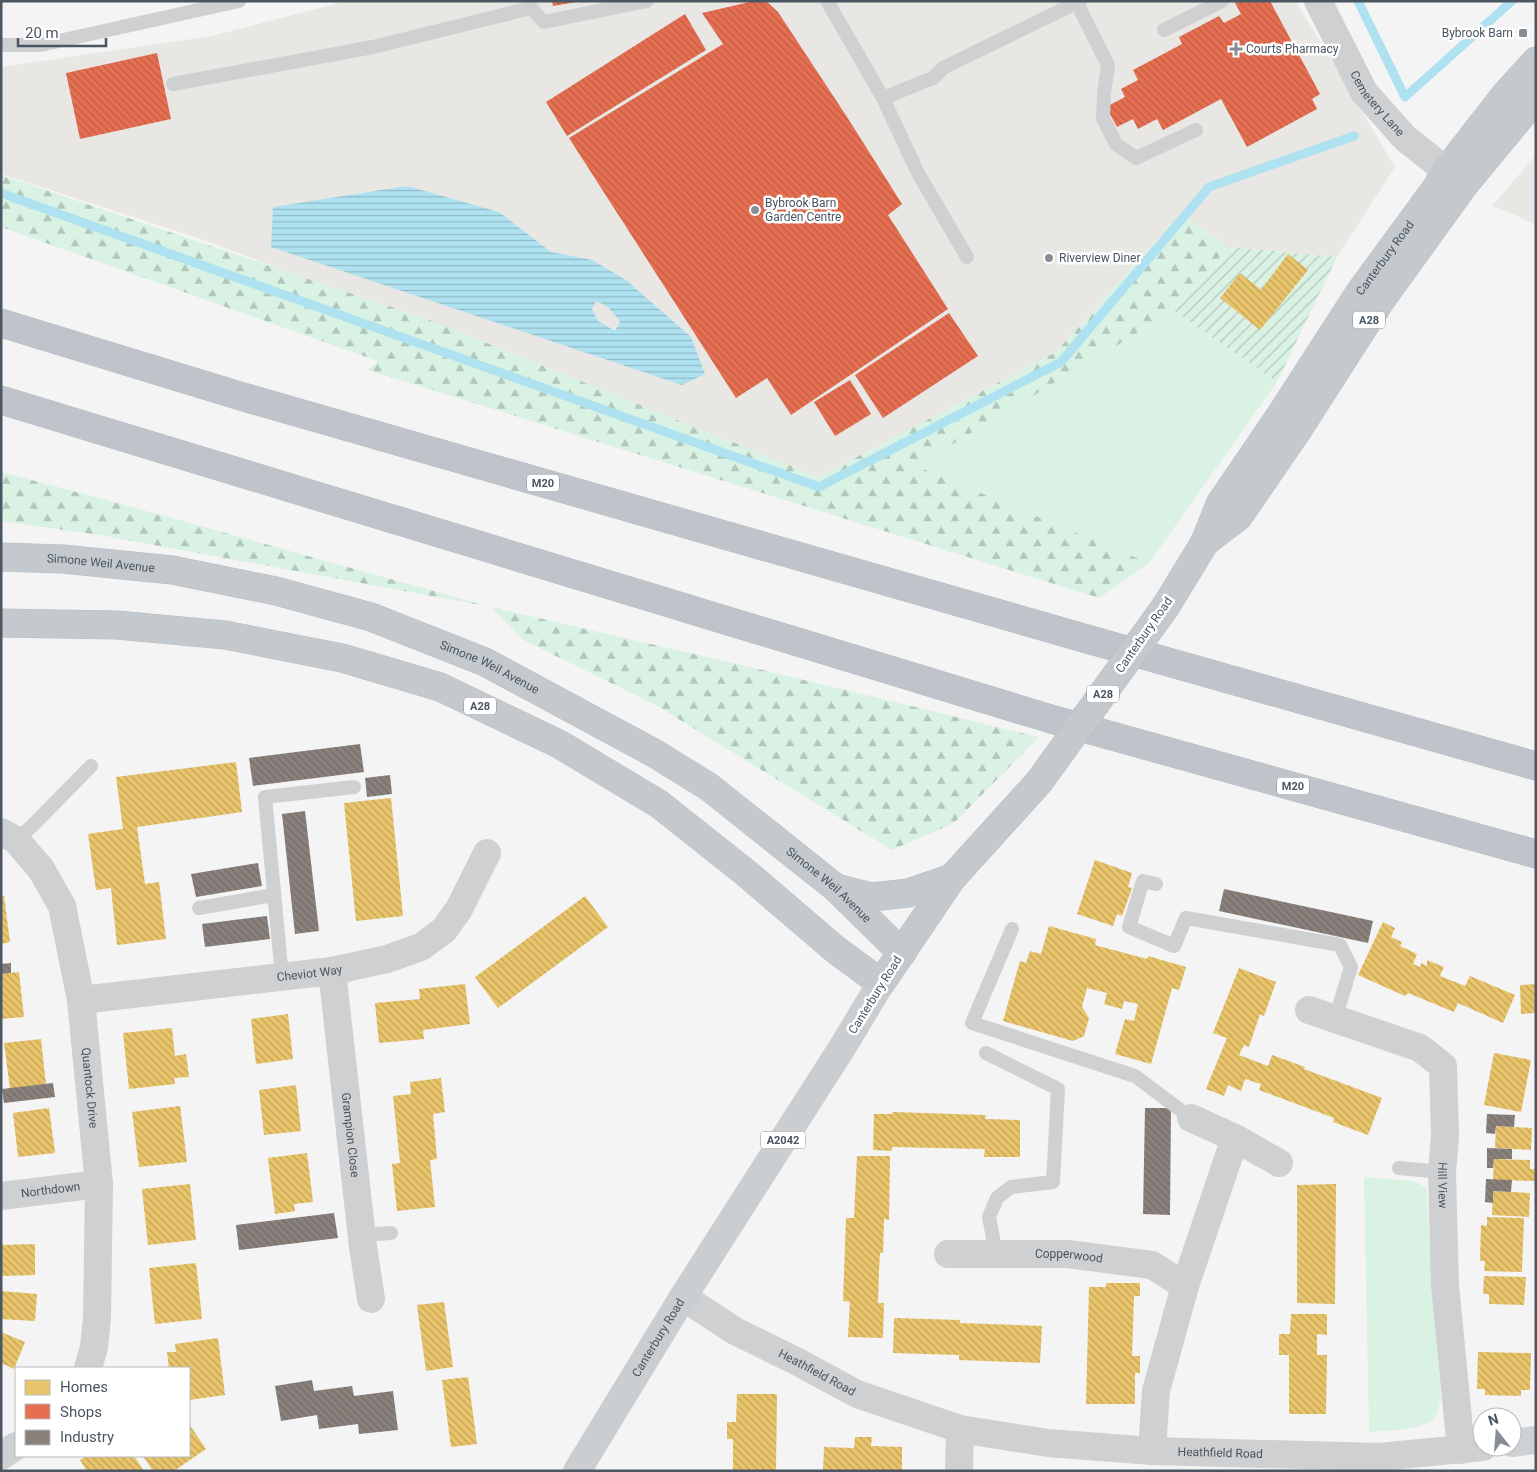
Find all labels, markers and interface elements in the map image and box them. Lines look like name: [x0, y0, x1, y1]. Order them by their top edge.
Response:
scale bar: [18, 15, 105, 47]
text: 20 m: [25, 24, 59, 42]
place label: Bybrook Barn: [1442, 26, 1513, 40]
marker: Bybrook Barn: [1517, 27, 1529, 39]
place label: Courts Pharmacy: [1246, 42, 1339, 56]
marker: Courts Pharmacy: [1230, 43, 1242, 55]
street label: Cemetery Lane: [1347, 68, 1407, 139]
place label: Bybrook Barn Garden Centre: [765, 196, 841, 224]
marker: Bybrook Barn Garden Centre: [749, 204, 761, 216]
street label: Canterbury Road: [1353, 218, 1417, 298]
place label: Riverview Diner: [1059, 251, 1141, 265]
marker: Riverview Diner: [1043, 252, 1055, 264]
road number: A28: [1353, 312, 1385, 328]
road number: M20: [527, 474, 559, 492]
street label: Simone Weil Avenue: [47, 551, 155, 575]
street label: Canterbury Road: [1113, 595, 1175, 675]
street label: Simone Weil Avenue: [438, 638, 542, 697]
road number: A28: [1087, 686, 1119, 702]
road number: A28: [464, 698, 496, 714]
road number: M20: [1277, 778, 1309, 794]
street label: Simone Weil Avenue: [783, 844, 874, 926]
street label: Canterbury Road: [845, 954, 905, 1036]
street label: Cheviot Way: [276, 962, 344, 984]
street label: Quantock Drive: [79, 1047, 101, 1129]
street label: Grampion Close: [339, 1092, 362, 1178]
road number: A2042: [760, 1132, 806, 1148]
street label: Hill View: [1435, 1162, 1450, 1209]
street label: Northdown: [20, 1179, 81, 1200]
street label: Copperwood: [1035, 1247, 1104, 1266]
street label: Canterbury Road: [629, 1296, 687, 1379]
street label: Heathfield Road: [776, 1346, 858, 1399]
legend: [15, 1367, 190, 1457]
text: Homes: [60, 1378, 108, 1396]
text: Shops: [60, 1403, 102, 1421]
north arrow: [1472, 1407, 1522, 1457]
text: N: [1486, 1410, 1500, 1429]
text: Industry: [60, 1428, 114, 1446]
street label: Heathfield Road: [1177, 1445, 1263, 1461]

